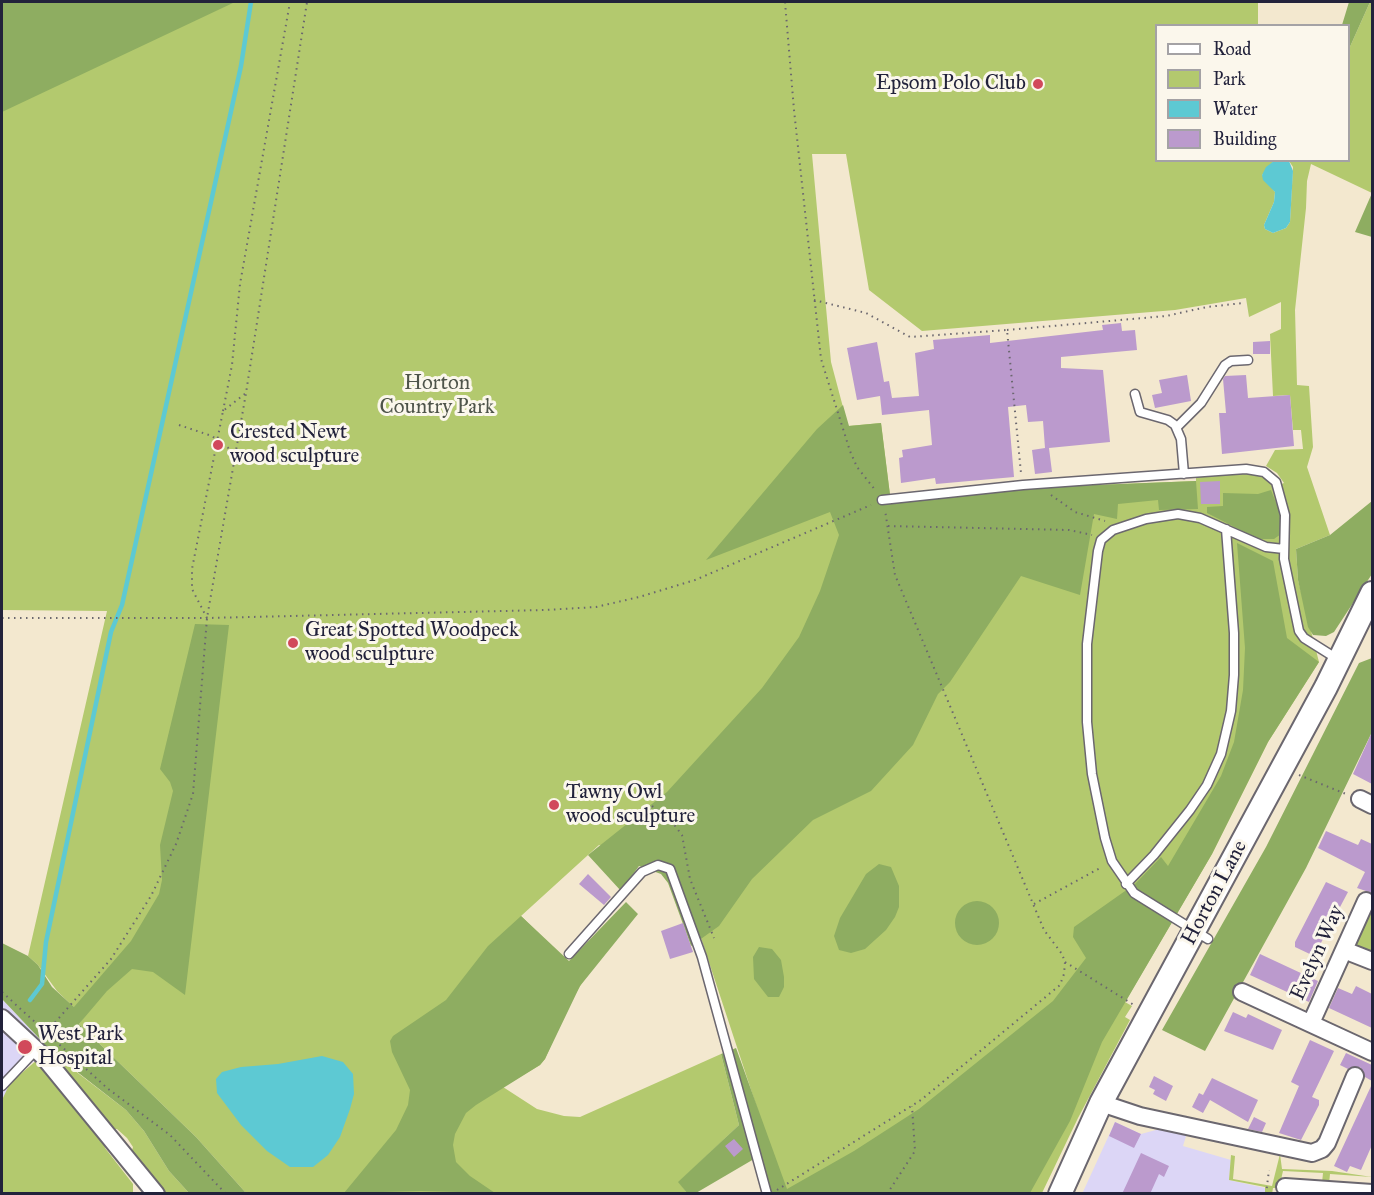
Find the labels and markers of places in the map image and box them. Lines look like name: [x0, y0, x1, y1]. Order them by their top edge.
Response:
place label: Epsom Polo Club: [876, 71, 1026, 97]
marker: Epsom Polo Club: [1031, 77, 1045, 91]
place label: Crested Newt wood sculpture: [230, 420, 359, 470]
marker: Crested Newt wood sculpture: [211, 438, 225, 452]
place label: Great Spotted Woodpeck wood sculpture: [305, 618, 519, 668]
marker: Great Spotted Woodpeck wood sculpture: [286, 636, 300, 650]
place label: Tawny Owl wood sculpture: [566, 780, 695, 830]
marker: Tawny Owl wood sculpture: [547, 798, 561, 812]
place label: West Park Hospital: [38, 1022, 123, 1072]
marker: West Park Hospital: [16, 1038, 34, 1056]

